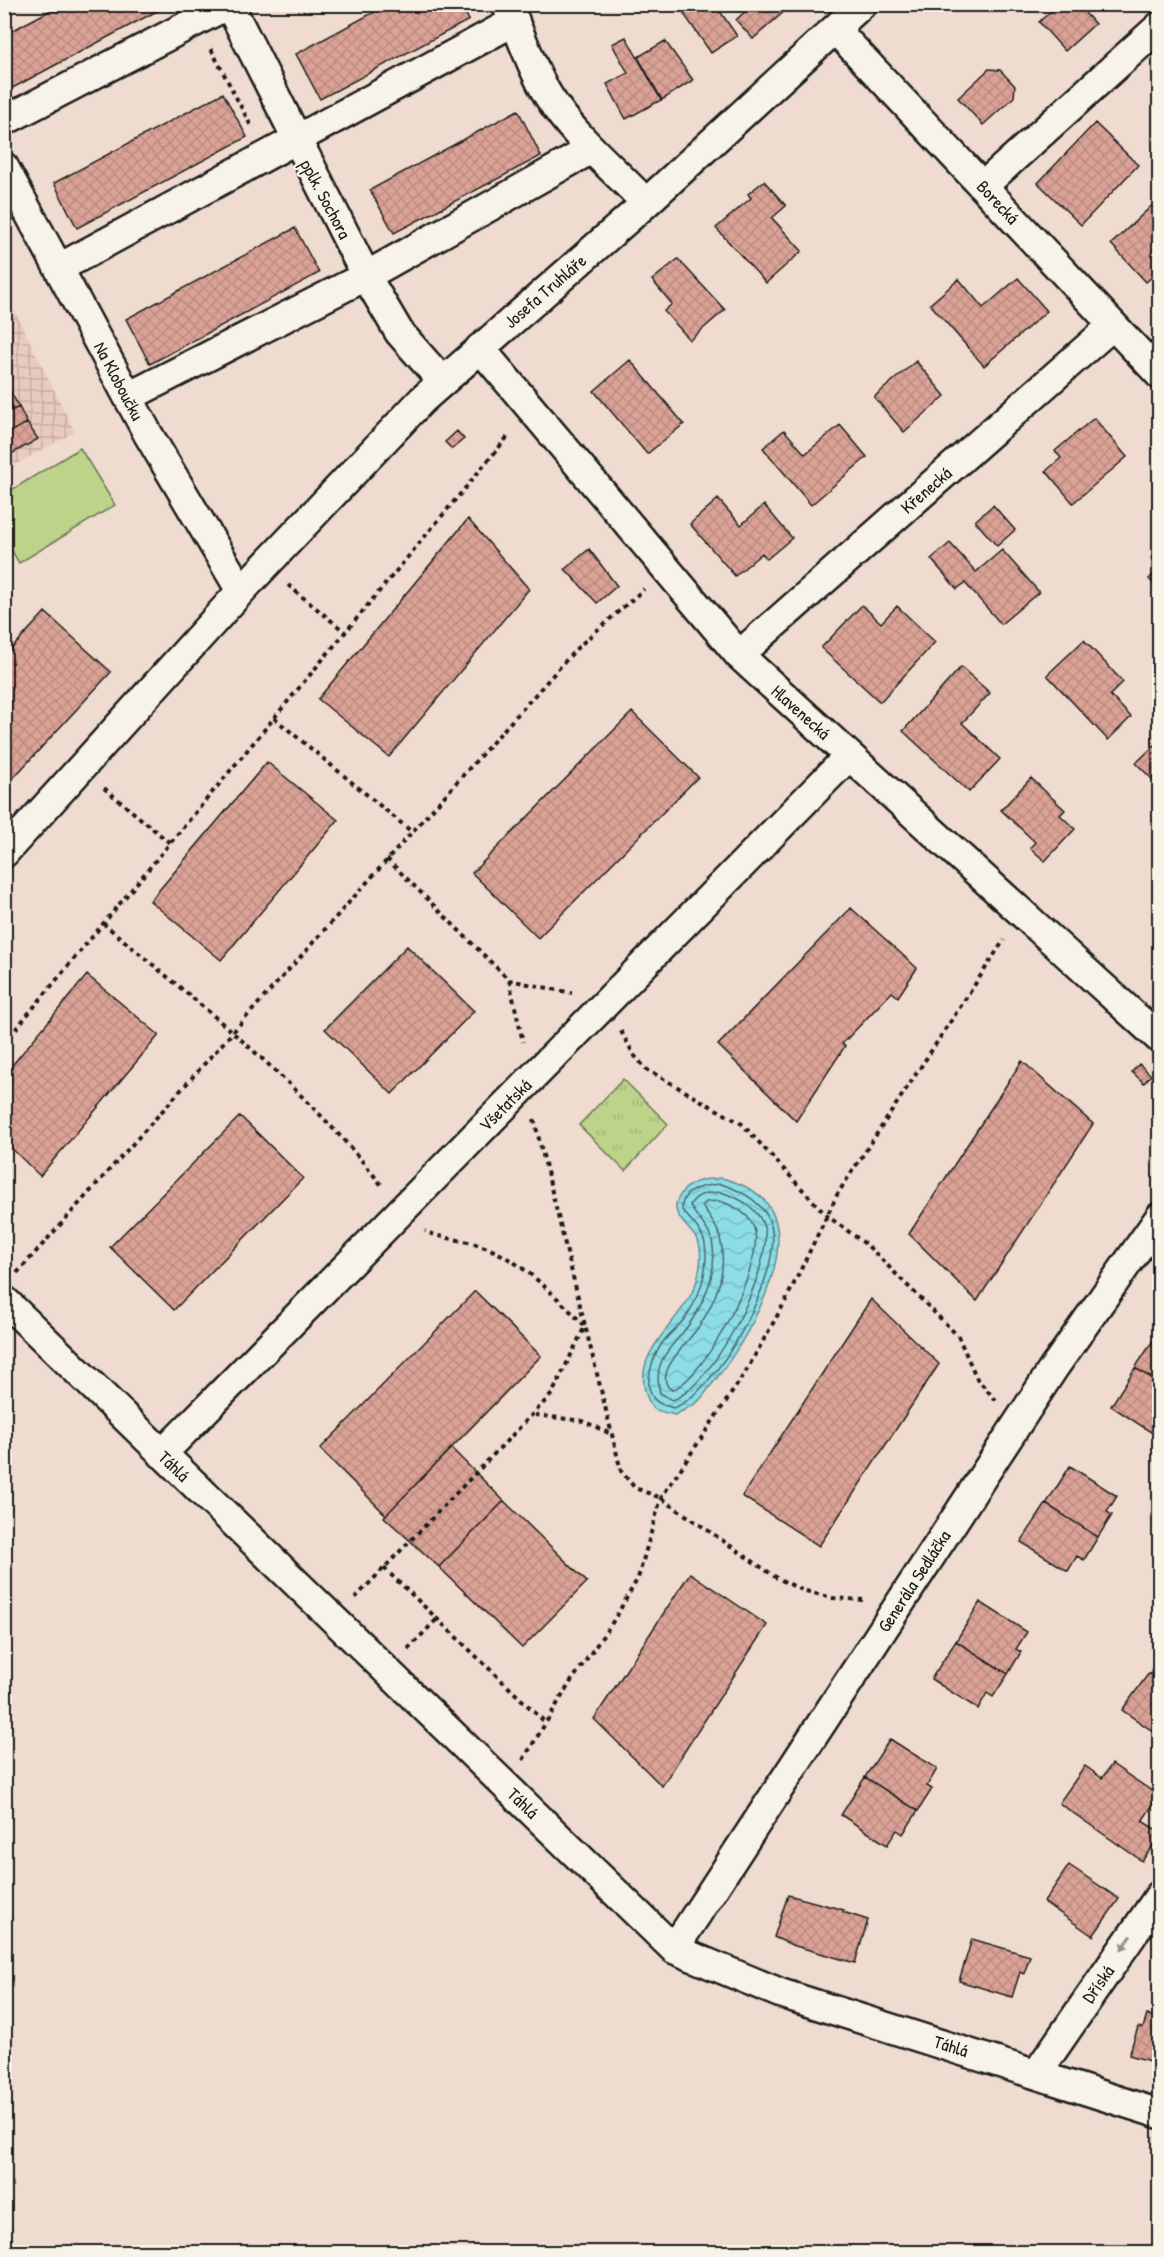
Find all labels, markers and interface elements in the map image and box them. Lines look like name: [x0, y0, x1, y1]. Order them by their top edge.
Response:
street label: pplk. Sochora: [295, 155, 357, 243]
street label: Borecká: [971, 174, 1025, 230]
street label: Josefa Truhláře: [498, 248, 592, 334]
street label: Na Kloboučku: [88, 337, 150, 425]
street label: Křenecká: [895, 461, 957, 519]
street label: Hlavenecká: [766, 679, 836, 745]
street label: Všetatská: [473, 1073, 537, 1137]
street label: Táhlá: [153, 1445, 195, 1487]
street label: Generála Sedláčka: [872, 1525, 956, 1637]
street label: Táhlá: [502, 1782, 544, 1824]
one-way arrow: [1120, 1935, 1132, 1951]
street label: Dříská: [1076, 1960, 1120, 2008]
street label: Táhlá: [931, 2029, 971, 2063]

